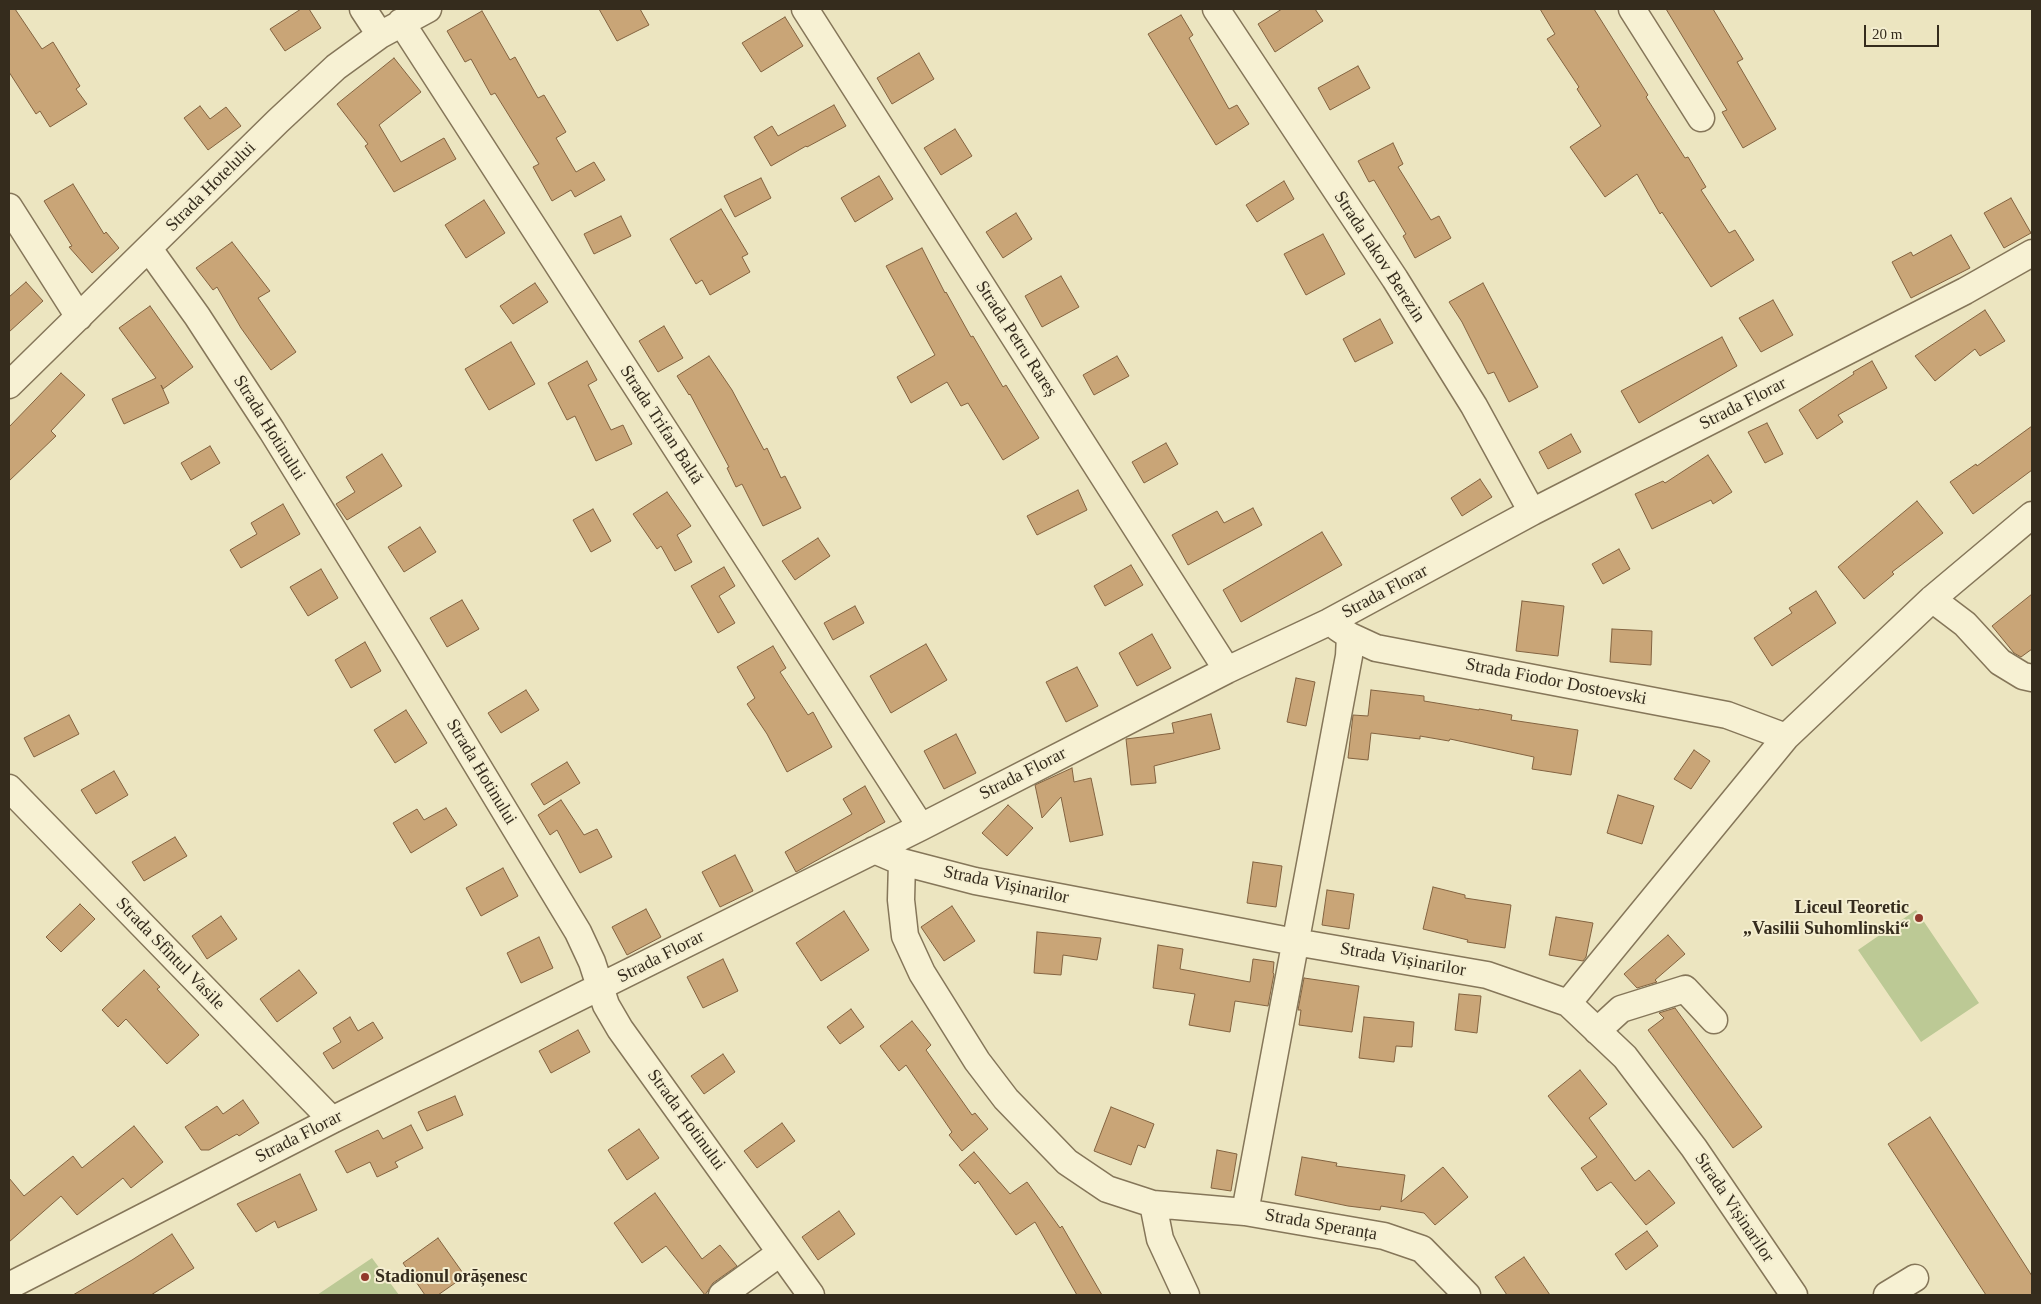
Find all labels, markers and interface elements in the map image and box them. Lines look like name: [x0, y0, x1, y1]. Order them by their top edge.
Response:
scale bar: [1866, 15, 1941, 47]
text: 20 m: [1872, 26, 1902, 42]
street label: Strada Hotelului: [161, 137, 261, 237]
street label: Strada Iakov Berezin: [1329, 187, 1429, 327]
street label: Strada Petru Rareș: [970, 277, 1062, 401]
street label: Strada Trifan Baltă: [615, 362, 707, 488]
street label: Strada Hotinului: [228, 372, 310, 484]
street label: Strada Florar: [1696, 373, 1790, 435]
street label: Strada Florar: [1338, 560, 1432, 624]
street label: Strada Fiodor Dostoevski: [1464, 654, 1648, 710]
street label: Strada Hotinului: [441, 715, 521, 829]
street label: Strada Florar: [976, 743, 1070, 805]
street label: Strada Vișinarilor: [941, 861, 1071, 909]
street label: Strada Sfîntul Vasile: [111, 893, 229, 1015]
place label: Liceul Teoretic „Vasilii Suhomlinski“: [1743, 897, 1909, 940]
marker: Liceul Teoretic „Vasilii Suhomlinski“: [1913, 912, 1925, 924]
street label: Strada Florar: [614, 926, 708, 988]
street label: Strada Vișinarilor: [1338, 938, 1468, 982]
street label: Strada Hotinului: [642, 1065, 730, 1175]
street label: Strada Florar: [252, 1106, 346, 1168]
street label: Strada Vișinarilor: [1689, 1149, 1779, 1267]
street label: Strada Speranța: [1263, 1205, 1379, 1245]
place label: Stadionul orășenesc: [375, 1266, 528, 1288]
marker: Stadionul orășenesc: [359, 1271, 371, 1283]

